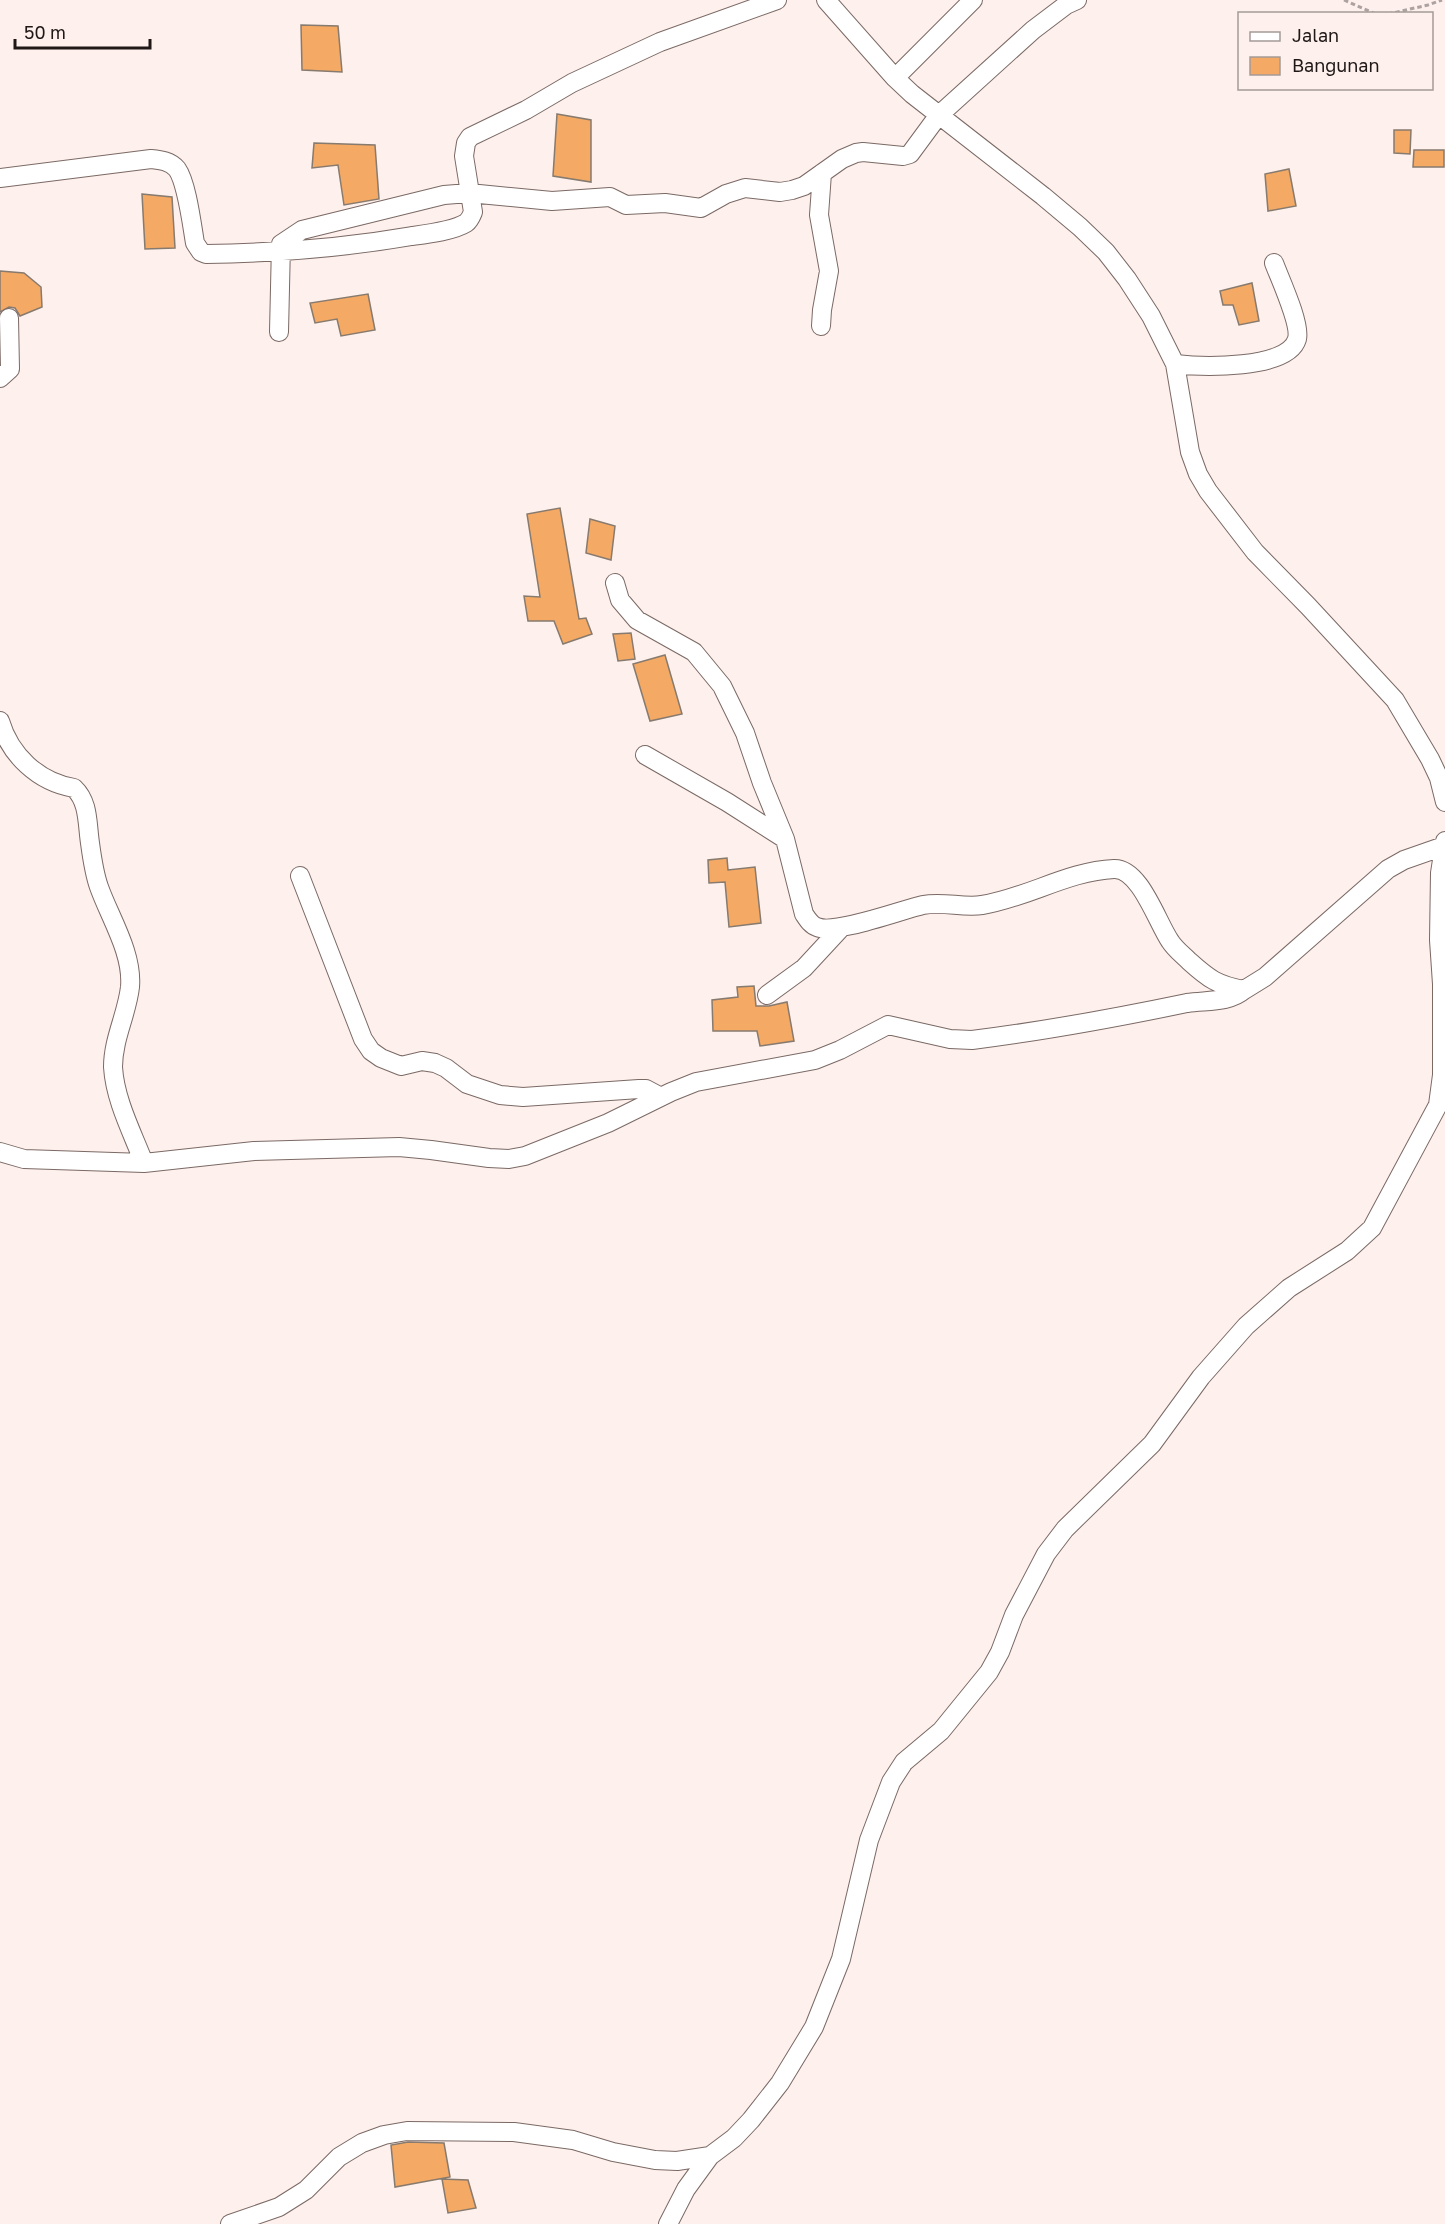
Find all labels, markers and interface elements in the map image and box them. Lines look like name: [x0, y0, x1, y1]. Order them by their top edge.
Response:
scale bar: [15, 12, 150, 50]
legend: [1238, 12, 1433, 90]
text: 50 m: [24, 21, 66, 43]
text: Jalan: [1292, 24, 1339, 46]
text: Bangunan: [1292, 54, 1380, 76]

